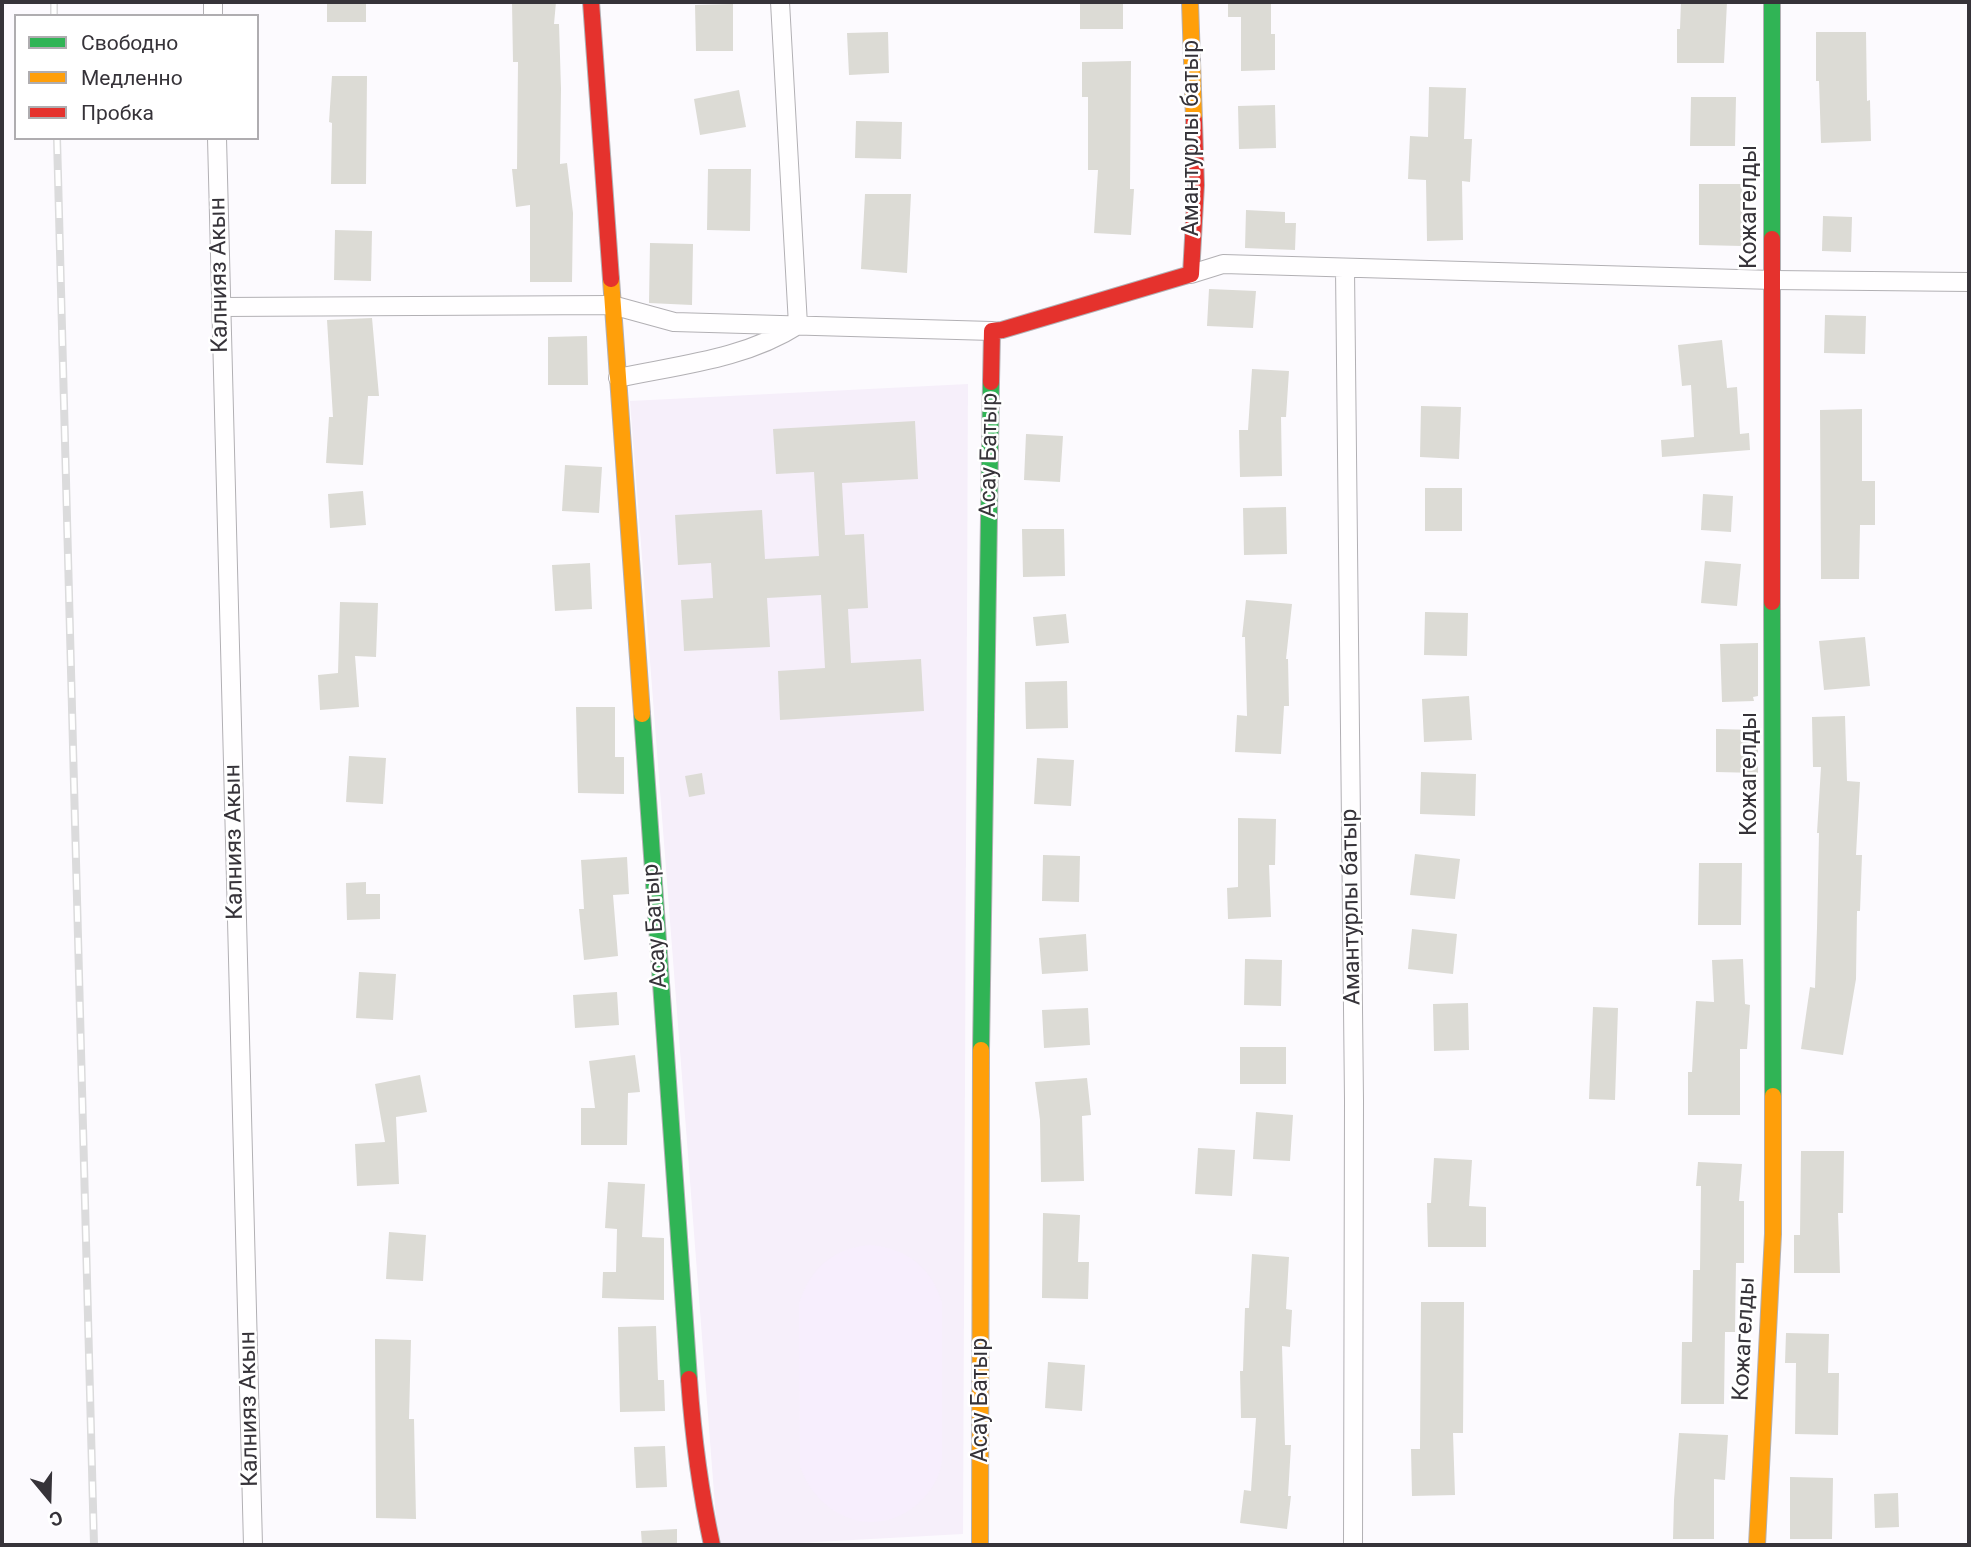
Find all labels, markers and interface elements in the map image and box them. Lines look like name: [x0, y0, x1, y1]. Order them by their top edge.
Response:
legend: [14, 14, 259, 140]
text: Свободно: [81, 31, 178, 55]
street label: Амантурлы батыр: [1178, 40, 1206, 236]
text: Медленно: [81, 66, 183, 90]
text: Пробка: [81, 101, 154, 125]
street label: Кожагелды: [1736, 145, 1764, 269]
street label: Калнияз Акын: [205, 197, 235, 353]
street label: Асау Батыр: [975, 392, 1005, 518]
street label: Кожагелды: [1736, 712, 1764, 836]
street label: Калнияз Акын: [220, 764, 250, 920]
street label: Амантурлы батыр: [1336, 809, 1368, 1005]
street label: Асау Батыр: [638, 863, 674, 989]
street label: Кожагелды: [1728, 1276, 1762, 1402]
street label: Калнияз Акын: [235, 1331, 265, 1487]
street label: Асау Батыр: [967, 1338, 995, 1462]
north arrow: [14, 1463, 84, 1533]
text: С: [46, 1505, 66, 1531]

